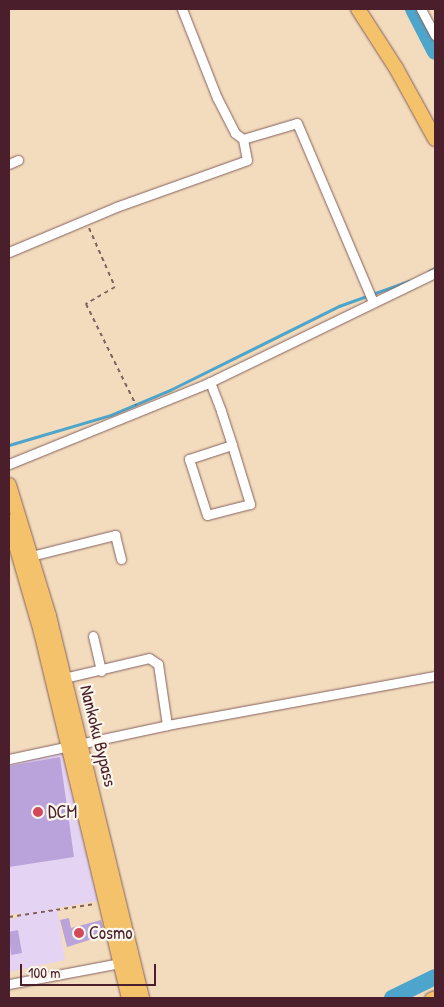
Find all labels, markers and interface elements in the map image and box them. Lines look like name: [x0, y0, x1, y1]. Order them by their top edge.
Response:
street label: Nankoku Bypass: [75, 683, 121, 789]
place label: DCM: [48, 801, 77, 823]
marker: DCM: [32, 806, 44, 818]
place label: Cosmo: [89, 922, 133, 944]
marker: Cosmo: [73, 927, 85, 939]
scale bar: [22, 954, 159, 986]
text: 100 m: [28, 962, 61, 983]

